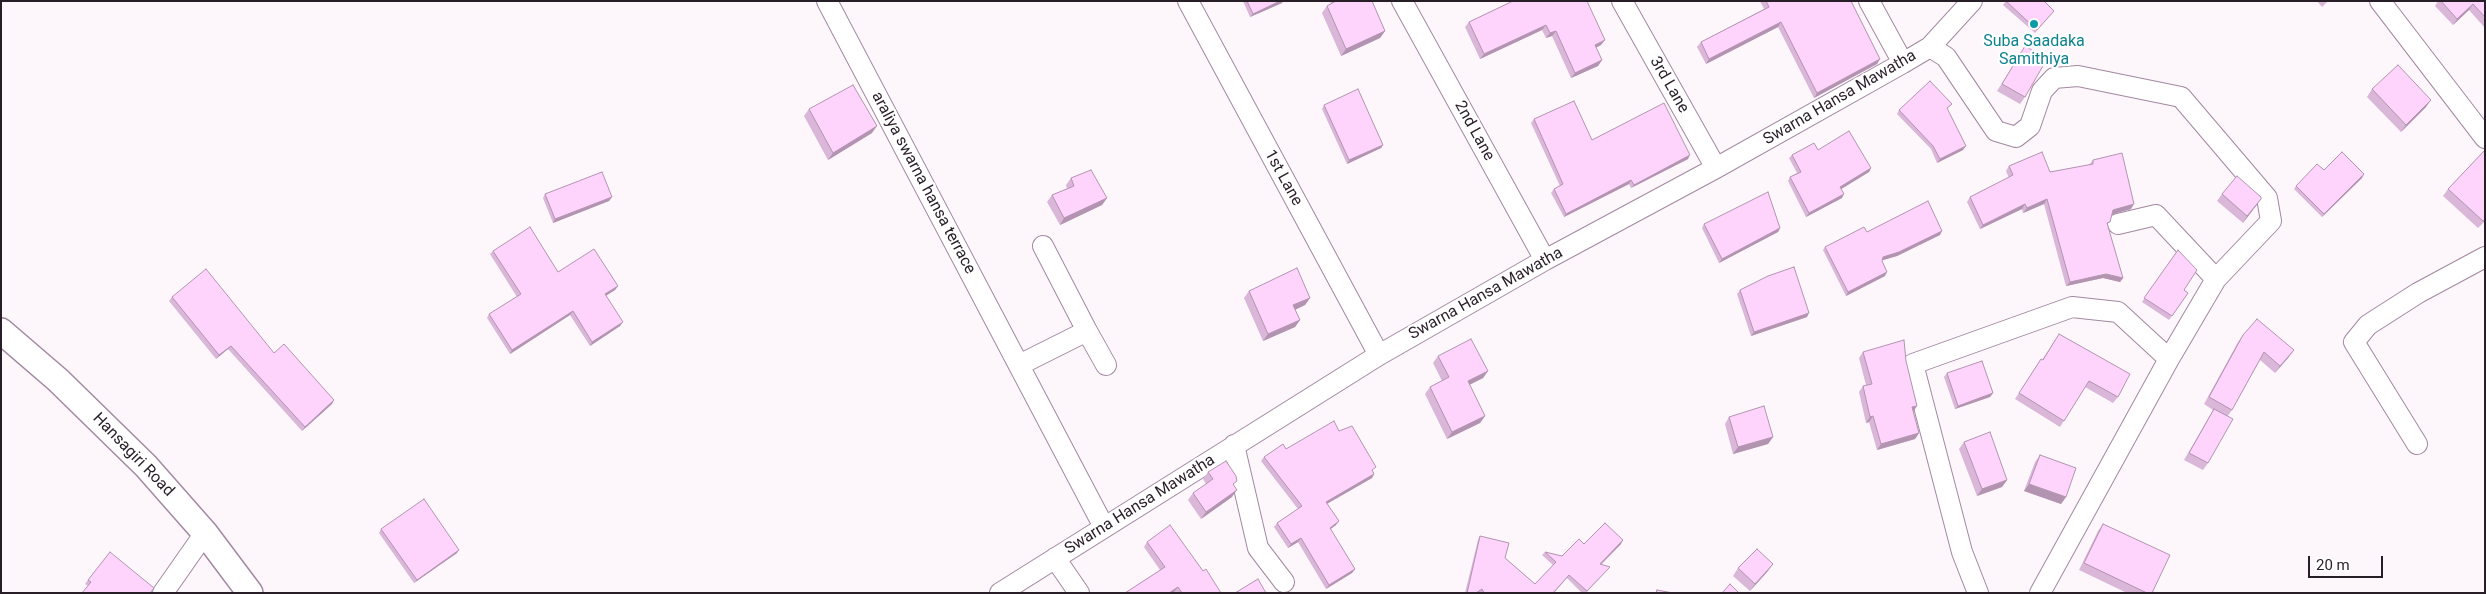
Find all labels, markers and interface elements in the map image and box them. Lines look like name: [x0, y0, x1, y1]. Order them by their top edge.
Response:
marker: Suba Saadaka Samithiya: [2028, 18, 2040, 30]
place label: Suba Saadaka Samithiya: [1983, 32, 2085, 70]
street label: Swarna Hansa Mawatha: [1760, 46, 1920, 150]
street label: 3rd Lane: [1645, 53, 1693, 117]
street label: araliya swarna hansa terrace: [867, 89, 979, 277]
street label: 2nd Lane: [1450, 98, 1498, 164]
street label: 1st Lane: [1260, 147, 1306, 209]
street label: Swarna Hansa Mawatha: [1406, 244, 1566, 344]
street label: Hansagiri Road: [88, 409, 178, 501]
street label: Swarna Hansa Mawatha: [1061, 451, 1219, 559]
scale bar: [2311, 546, 2386, 578]
text: 20 m: [2316, 556, 2350, 574]

